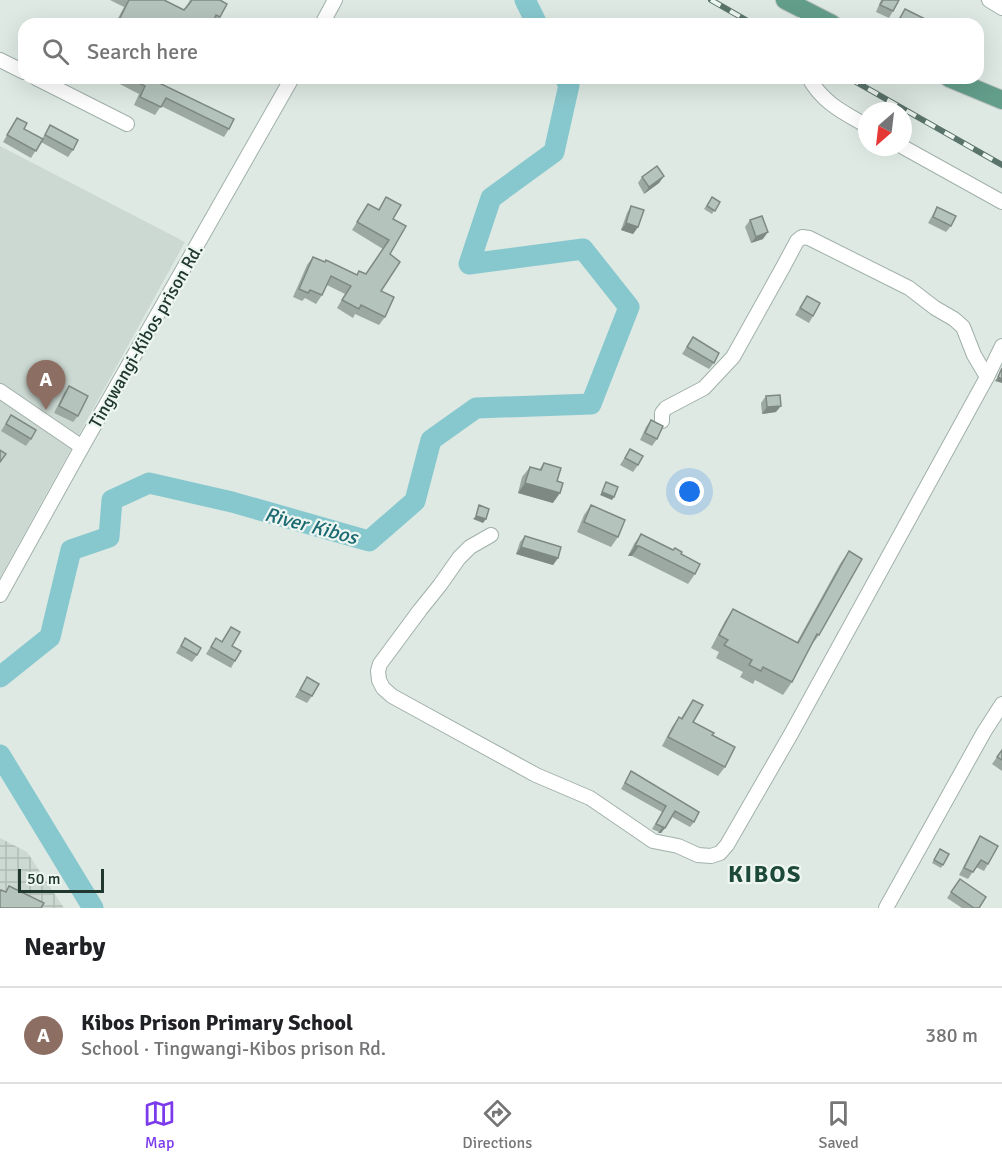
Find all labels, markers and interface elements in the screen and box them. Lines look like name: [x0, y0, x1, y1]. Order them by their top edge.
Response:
search box: [18, 18, 984, 84]
icon: search: [39, 35, 72, 68]
text: Search here: [87, 38, 198, 65]
north arrow: [858, 102, 912, 156]
street label: Tingwangi-Kibos prison Rd.: [84, 240, 208, 432]
pin: A: [26, 360, 66, 410]
your location: [675, 477, 704, 506]
water label: River Kibos: [262, 502, 362, 551]
district label: KIBOS: [728, 859, 802, 889]
scale bar: [18, 866, 104, 894]
text: 50 m: [27, 869, 61, 889]
text: Nearby: [24, 931, 105, 963]
text: Kibos Prison Primary School: [81, 1009, 353, 1036]
text: A: [37, 1023, 50, 1048]
text: 380 m: [925, 1023, 978, 1048]
text: School · Tingwangi-Kibos prison Rd.: [81, 1036, 386, 1061]
tab: Map: [143, 1097, 176, 1153]
tab: Directions: [462, 1097, 532, 1153]
tab: Saved: [819, 1097, 859, 1153]

